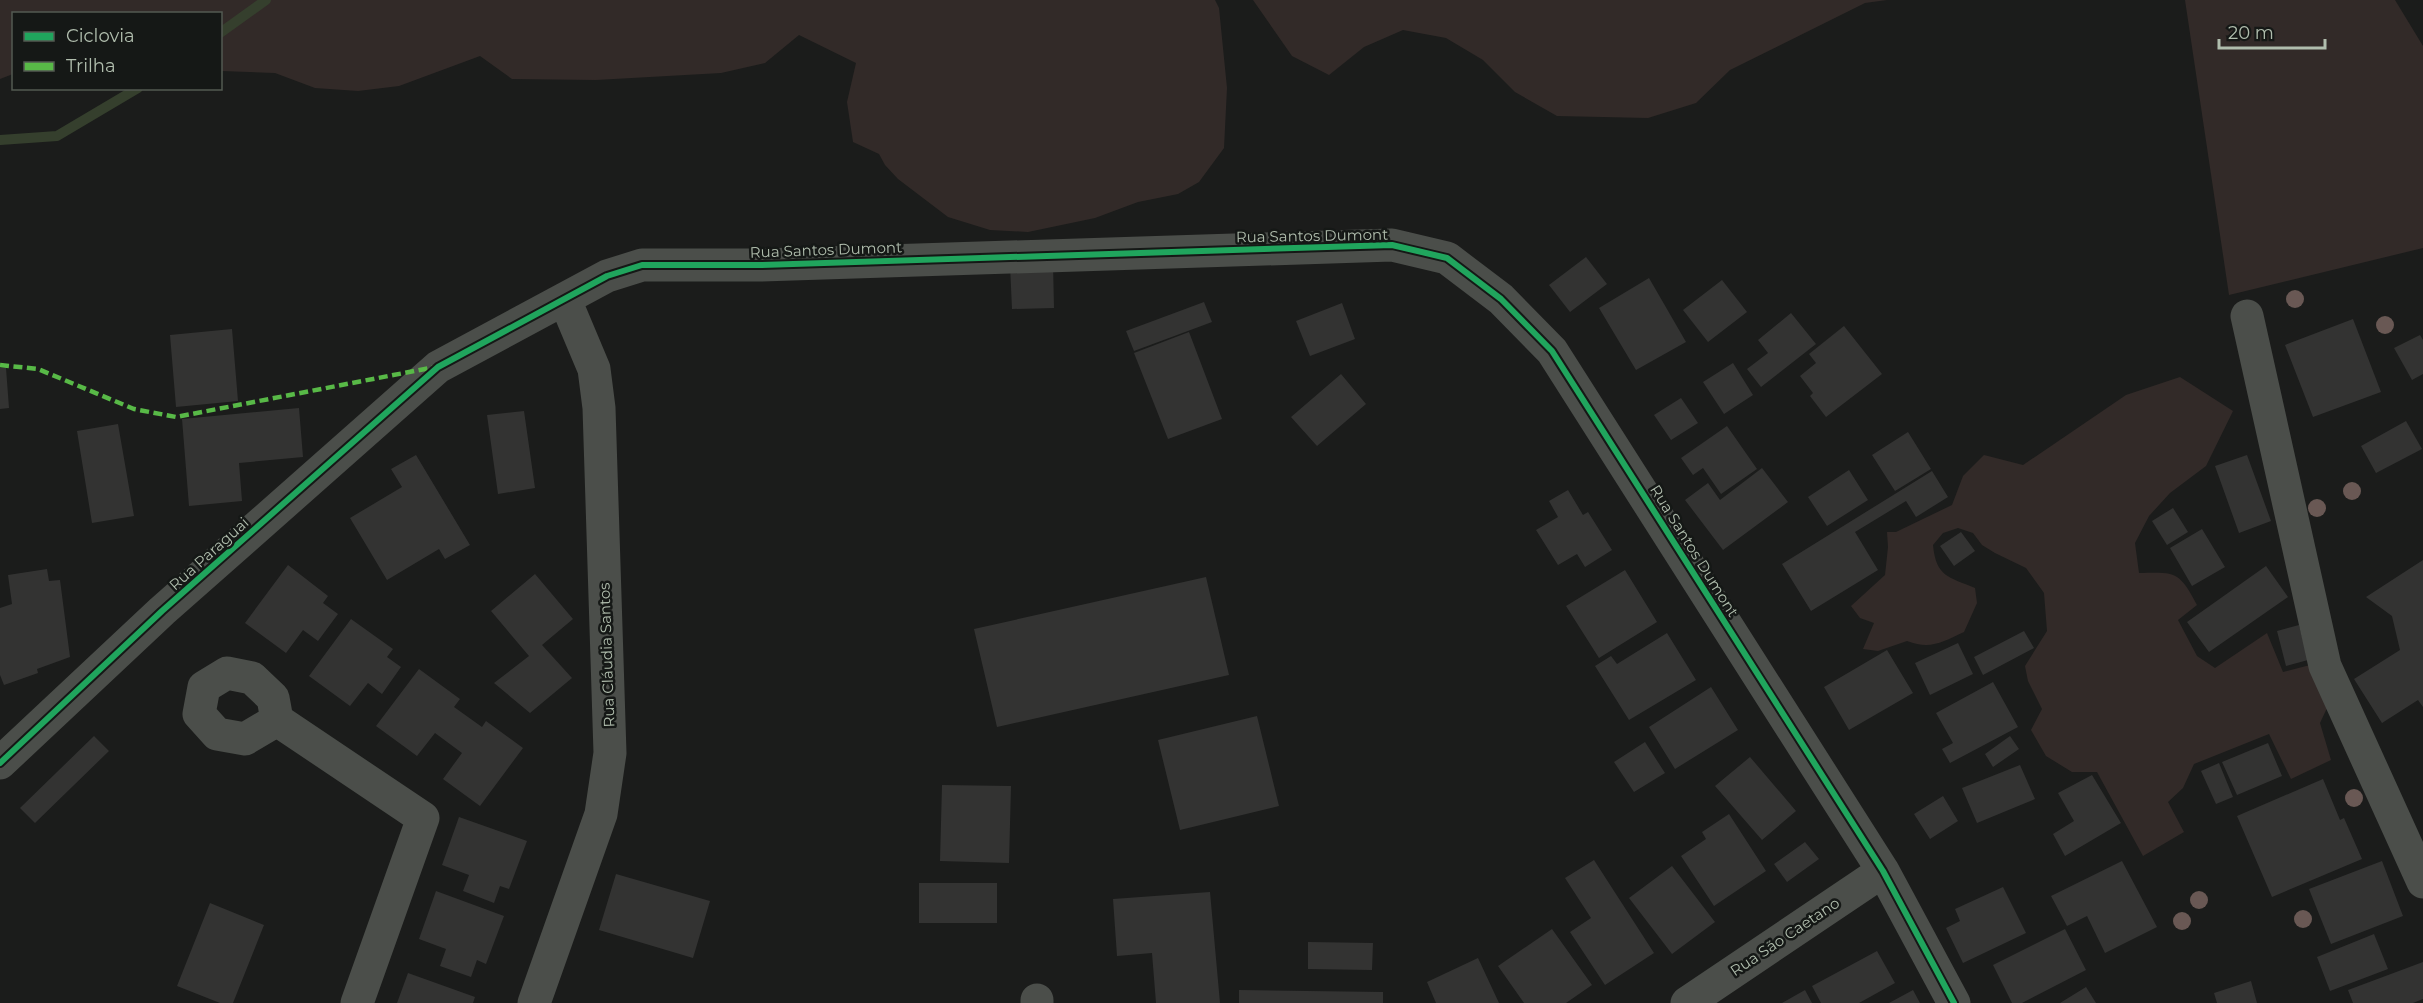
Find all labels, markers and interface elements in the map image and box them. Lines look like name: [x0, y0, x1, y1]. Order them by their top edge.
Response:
legend: [12, 12, 222, 90]
scale bar: [2219, 12, 2326, 50]
text: 20 m: [2228, 22, 2274, 44]
text: Ciclovia: [66, 25, 135, 47]
text: Trilha: [66, 55, 116, 77]
street label: Rua Santos Dumont: [1236, 225, 1388, 246]
street label: Rua Santos Dumont: [749, 237, 902, 262]
street label: Rua Santos Dumont: [1646, 481, 1743, 620]
street label: Rua Paraguai: [165, 513, 252, 594]
street label: Rua Cláudia Santos: [594, 582, 619, 728]
street label: Rua São Caetano: [1726, 893, 1843, 980]

